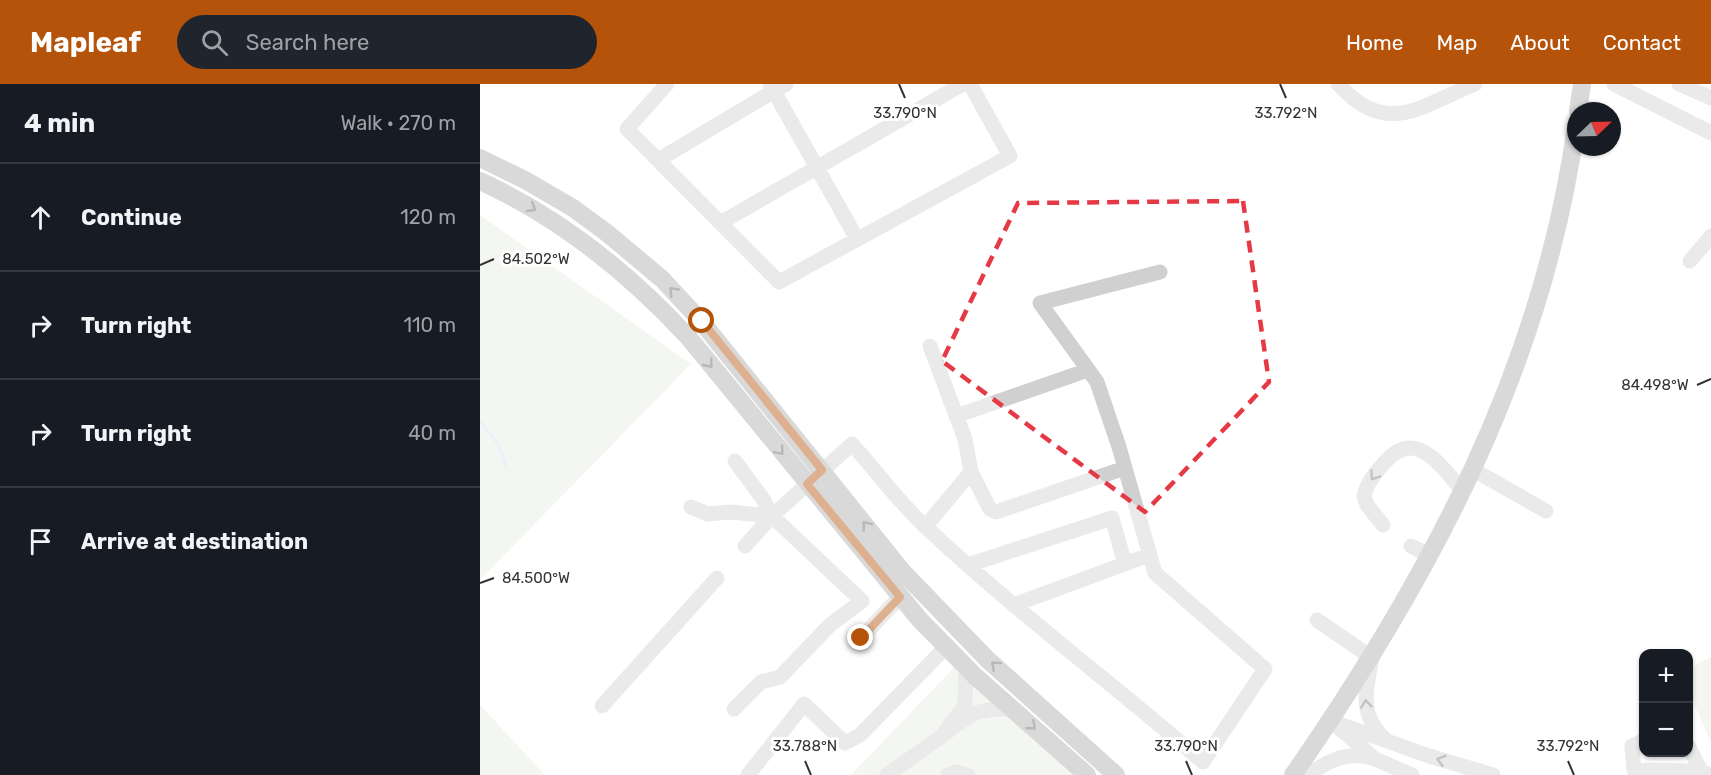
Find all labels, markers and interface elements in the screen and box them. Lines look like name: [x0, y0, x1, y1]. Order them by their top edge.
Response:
search box: [177, 15, 597, 69]
text: Mapleaf: [30, 26, 141, 59]
icon: search: [198, 26, 231, 59]
text: Search here: [246, 29, 369, 56]
text: Home: [1346, 30, 1403, 55]
text: Map: [1436, 30, 1477, 55]
text: About: [1510, 30, 1570, 55]
text: Contact: [1603, 30, 1681, 55]
north arrow: [1567, 102, 1621, 156]
text: 33.790°N: [873, 104, 937, 122]
text: 33.792°N: [1255, 104, 1318, 122]
text: 4 min: [24, 108, 95, 139]
text: Walk · 270 m: [341, 111, 456, 135]
icon: ahead: [24, 201, 57, 234]
one-way arrow: [526, 201, 536, 213]
text: Continue: [81, 204, 182, 231]
text: 120 m: [400, 205, 456, 229]
text: 84.502°W: [502, 250, 570, 268]
one-way arrow: [670, 287, 681, 298]
route start: [688, 307, 714, 333]
icon: right: [24, 309, 57, 342]
text: Turn right: [81, 312, 191, 339]
text: 110 m: [404, 313, 456, 337]
one-way arrow: [702, 357, 713, 368]
text: 84.498°W: [1621, 376, 1689, 394]
icon: right: [24, 417, 57, 450]
text: Turn right: [81, 420, 191, 447]
text: 40 m: [408, 421, 456, 445]
one-way arrow: [773, 444, 784, 455]
one-way arrow: [1370, 469, 1381, 480]
one-way arrow: [862, 521, 873, 532]
icon: arrive: [24, 525, 57, 558]
text: Arrive at destination: [81, 528, 308, 555]
text: 84.500°W: [502, 569, 570, 587]
route end: [847, 624, 873, 650]
map controls: [1639, 649, 1693, 757]
button: +: [1639, 649, 1693, 703]
one-way arrow: [991, 661, 1002, 672]
one-way arrow: [1360, 699, 1373, 709]
button: −: [1639, 703, 1693, 757]
one-way arrow: [1025, 719, 1036, 730]
text: 33.788°N: [773, 737, 837, 755]
text: 33.790°N: [1154, 737, 1218, 755]
text: 33.792°N: [1537, 737, 1600, 755]
one-way arrow: [1436, 755, 1447, 767]

